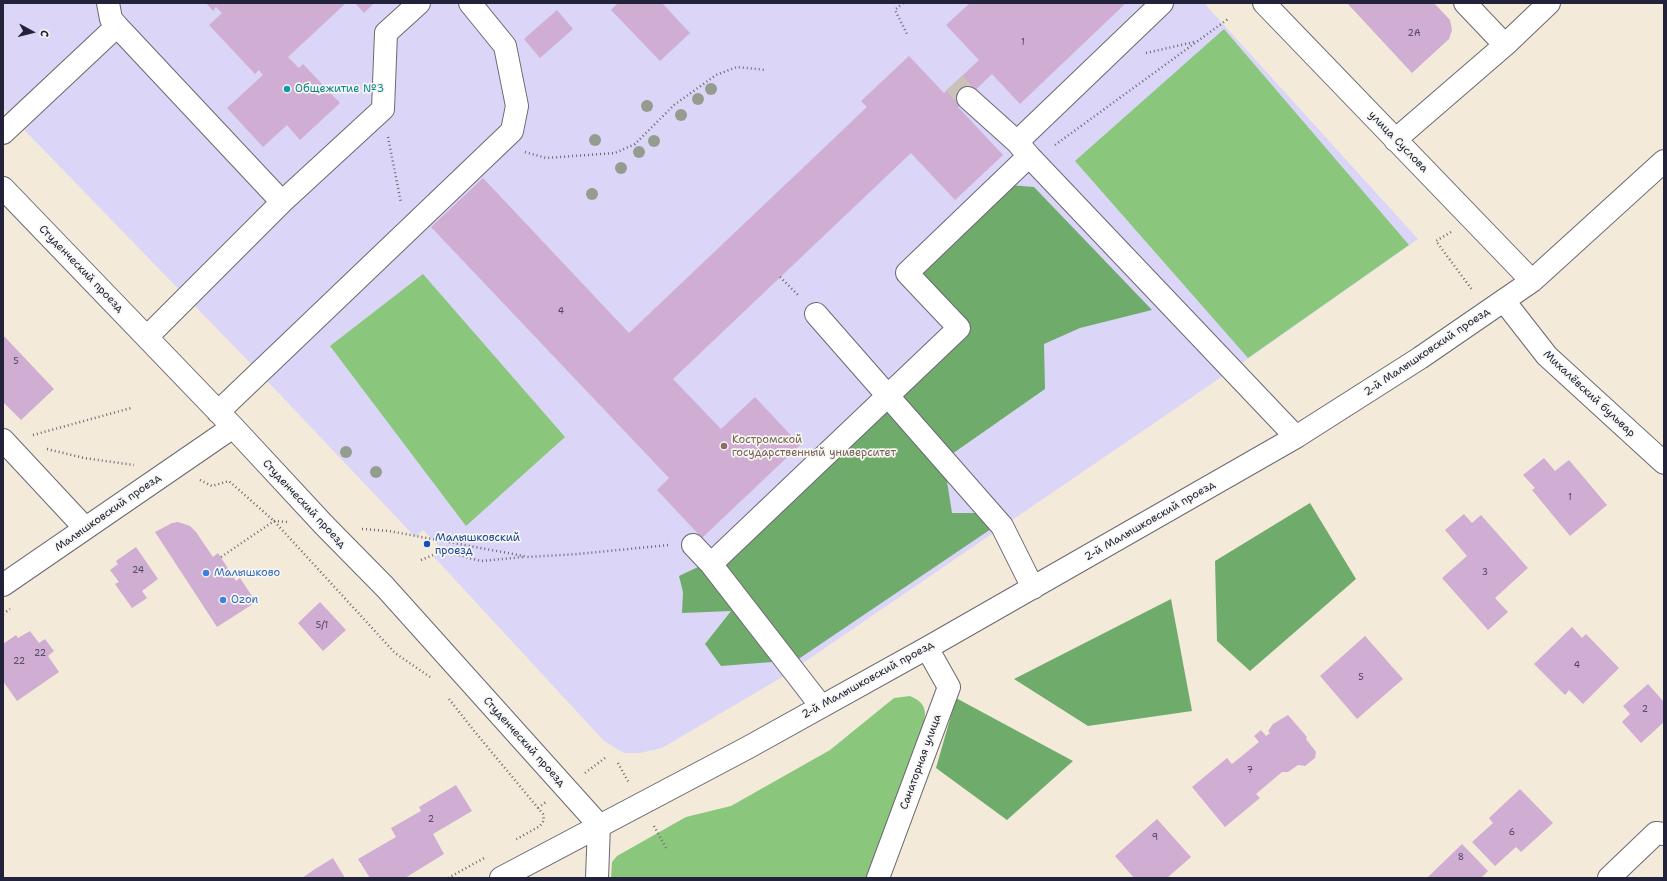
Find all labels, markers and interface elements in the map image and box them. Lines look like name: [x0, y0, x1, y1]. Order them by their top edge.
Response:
north arrow: [12, 12, 52, 52]
text: С: [37, 29, 52, 38]
house number: 2А: [1408, 29, 1420, 39]
house number: 1: [1021, 38, 1025, 48]
place label: Общежитие №3: [295, 82, 384, 96]
marker: Общежитие №3: [282, 84, 292, 94]
street label: улица Суслова: [1365, 108, 1431, 176]
street label: Студенческий проезд: [36, 223, 126, 315]
street label: 2-й Малышковский проезд: [1362, 305, 1492, 399]
house number: 4: [558, 307, 564, 317]
street label: Михалёвский бульвар: [1540, 348, 1638, 440]
house number: 5: [13, 357, 19, 367]
place label: Костромской государственный университет: [732, 433, 896, 459]
marker: Костромской государственный университет: [719, 441, 729, 451]
street label: Студенческий проезд: [260, 457, 348, 551]
street label: Малышковский проезд: [52, 471, 164, 555]
street label: 2-й Малышковский проезд: [1082, 478, 1218, 564]
house number: 1: [1568, 493, 1572, 503]
place label: Малышковский проезд: [435, 531, 520, 557]
marker: Малышковский проезд: [422, 539, 432, 549]
house number: 24: [132, 566, 144, 576]
place label: Малышково: [214, 566, 280, 580]
marker: Малышково: [201, 568, 211, 578]
house number: 3: [1482, 568, 1488, 578]
place label: Ozon: [231, 593, 258, 607]
marker: Ozon: [218, 595, 228, 605]
house number: 5/1: [316, 621, 328, 631]
street label: 2-й Малышковский проезд: [800, 638, 936, 722]
house number: 22: [34, 649, 46, 659]
house number: 22: [13, 657, 25, 667]
house number: 4: [1574, 661, 1580, 671]
house number: 5: [1358, 673, 1364, 683]
street label: Студенческий проезд: [480, 694, 568, 790]
house number: 2: [1642, 705, 1648, 715]
street label: Санаторная улица: [898, 712, 944, 812]
house number: 7: [1247, 766, 1253, 776]
house number: 2: [428, 815, 434, 825]
house number: 6: [1509, 828, 1515, 838]
house number: 9: [1152, 833, 1158, 843]
house number: 8: [1458, 853, 1464, 863]

